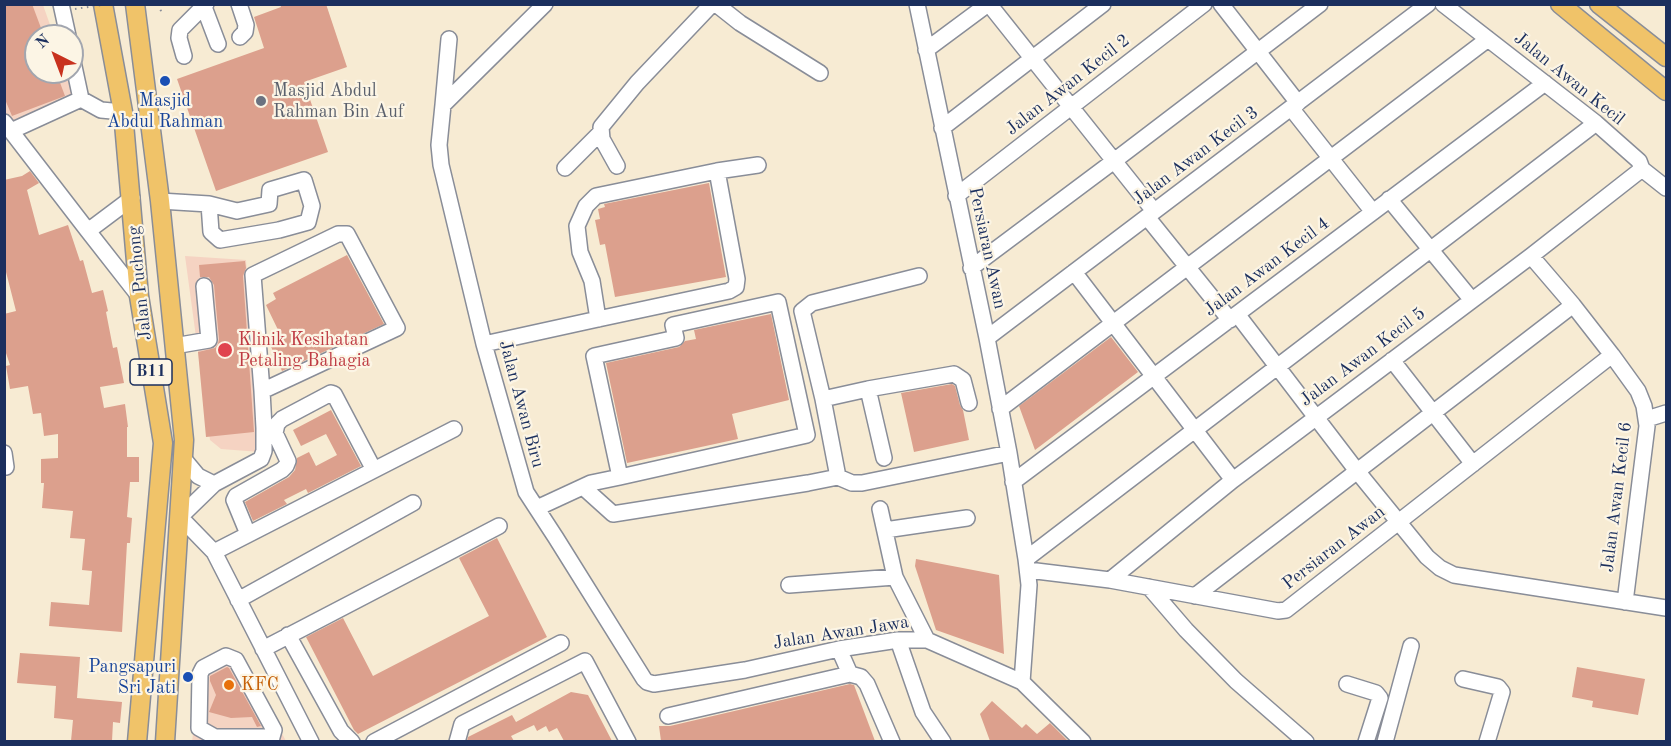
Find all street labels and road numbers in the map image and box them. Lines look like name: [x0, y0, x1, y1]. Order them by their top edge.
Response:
street label: Jalan Awan Kecil: [1509, 28, 1629, 130]
street label: Jalan Awan Kecil 2: [1002, 30, 1134, 140]
street label: Jalan Awan Kecil 3: [1129, 102, 1263, 210]
street label: Persiaran Awan: [964, 185, 1010, 311]
street label: Jalan Awan Kecil 4: [1200, 213, 1334, 321]
street label: Jalan Puchong: [123, 225, 157, 341]
street label: Jalan Awan Kecil 5: [1296, 303, 1430, 411]
street label: Jalan Awan Biru: [494, 338, 548, 470]
road number: B11: [130, 359, 172, 385]
street label: Jalan Awan Kecil 6: [1597, 420, 1637, 574]
street label: Persiaran Awan: [1278, 501, 1390, 595]
street label: Jalan Awan Jawa: [772, 612, 910, 654]

